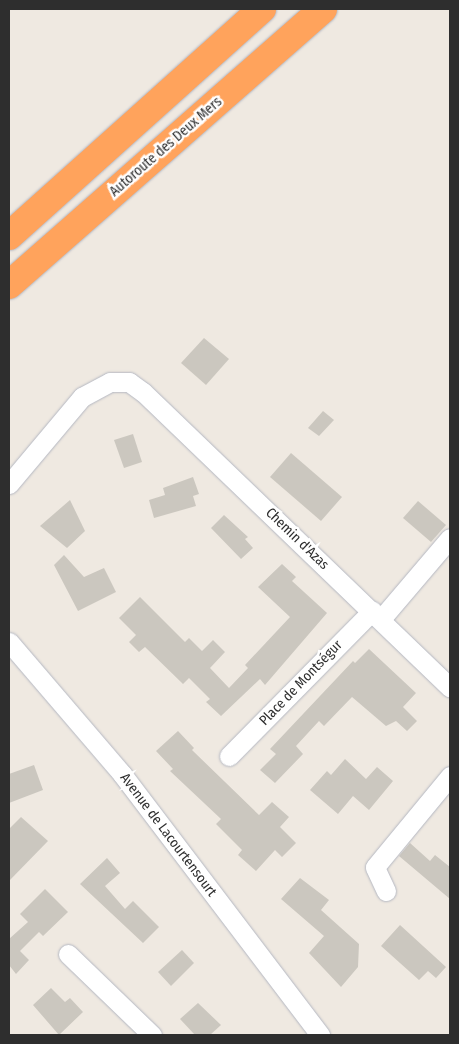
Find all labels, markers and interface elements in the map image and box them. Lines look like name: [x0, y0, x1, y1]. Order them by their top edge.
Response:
street label: Autoroute des Deux Mers: [106, 94, 226, 200]
street label: Chemin d'Azas: [262, 505, 332, 573]
street label: Place de Montségur: [256, 637, 346, 729]
street label: Avenue de Lacourtensourt: [116, 770, 220, 900]

